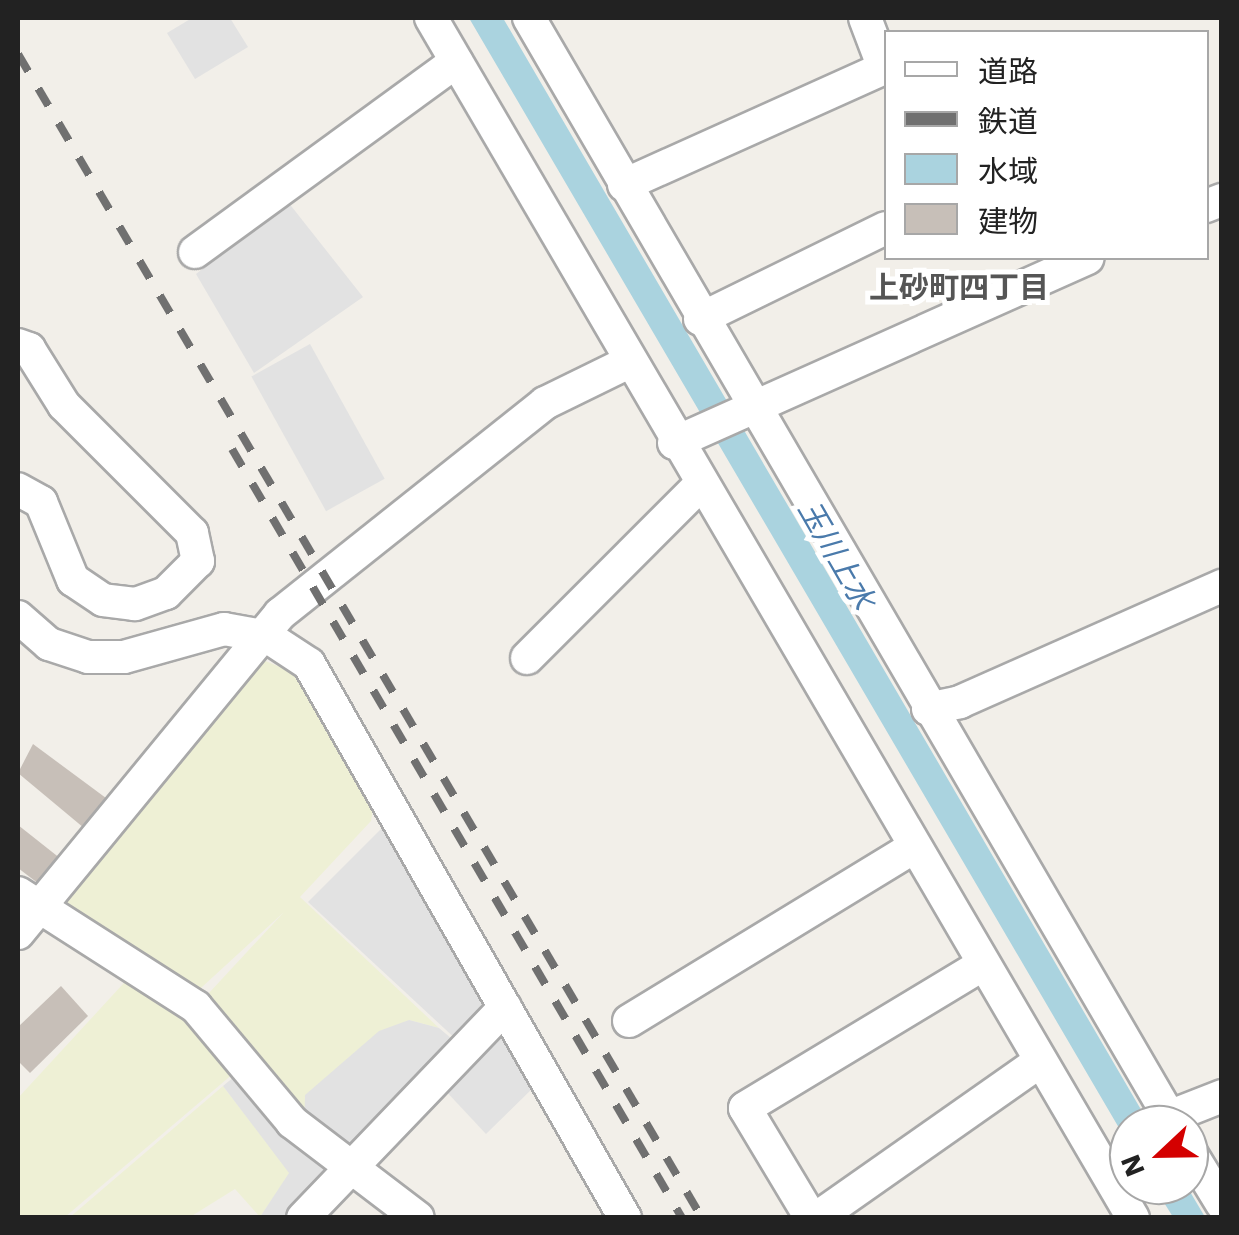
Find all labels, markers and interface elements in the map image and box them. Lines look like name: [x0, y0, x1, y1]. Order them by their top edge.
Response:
legend: [884, 30, 1209, 260]
text: 道路: [978, 54, 1038, 89]
text: 鉄道: [978, 104, 1038, 139]
text: 水域: [978, 154, 1038, 189]
text: 建物: [978, 204, 1038, 239]
district label: 上砂町四丁目: [869, 270, 1049, 306]
water label: 玉川上水: [790, 494, 882, 616]
north arrow: [1109, 1105, 1209, 1205]
text: N: [1113, 1150, 1152, 1181]

